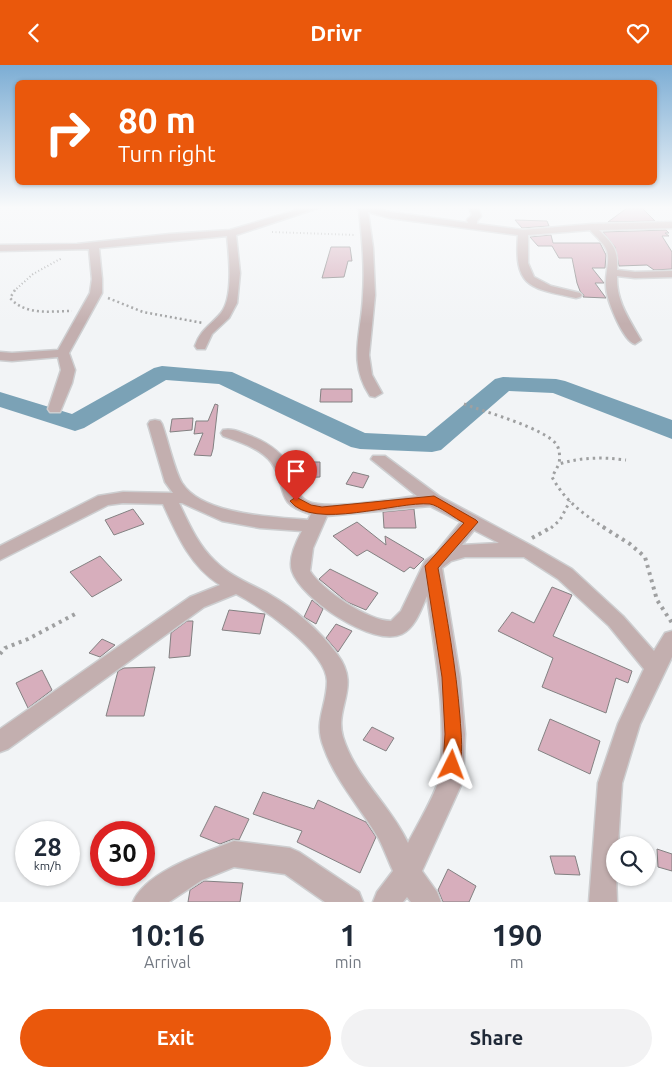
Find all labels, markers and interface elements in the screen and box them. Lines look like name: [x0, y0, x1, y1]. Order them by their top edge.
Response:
icon: back: [20, 19, 48, 47]
icon: heart: [624, 19, 652, 47]
text: Drivr: [310, 20, 362, 45]
icon: right: [35, 100, 100, 165]
text: 80 m: [118, 100, 196, 140]
text: Turn right: [118, 141, 216, 166]
pin: [275, 450, 317, 501]
icon: arrive: [282, 457, 310, 485]
position arrow: [425, 738, 477, 790]
speed limit sign: 30: [90, 821, 155, 886]
text: 28: [33, 833, 62, 861]
map controls: [606, 836, 656, 886]
button: search: [606, 836, 656, 886]
text: km/h: [34, 859, 61, 872]
text: 10:16: [130, 918, 205, 952]
text: 1: [340, 918, 357, 952]
text: 190: [491, 918, 542, 952]
text: Arrival: [144, 953, 191, 971]
text: min: [335, 953, 362, 971]
text: m: [510, 953, 524, 971]
button: Exit: [20, 1009, 331, 1067]
button: Share: [341, 1009, 652, 1067]

